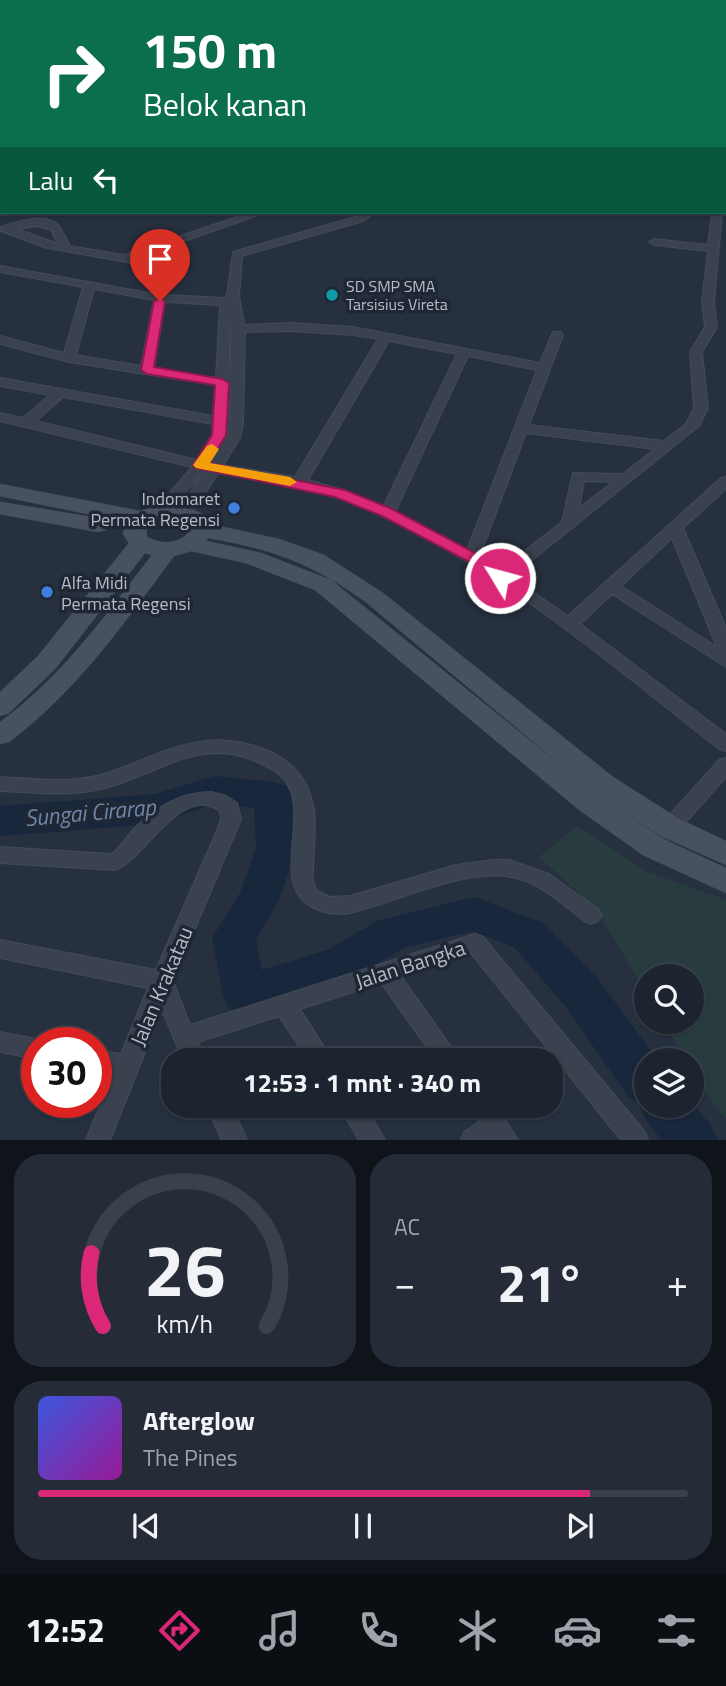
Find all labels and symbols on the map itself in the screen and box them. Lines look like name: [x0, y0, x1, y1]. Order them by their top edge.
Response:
pin: [130, 229, 190, 301]
place label: SD SMP SMA Tarsisius Vireta: [346, 274, 448, 316]
marker: SD SMP SMA Tarsisius Vireta: [324, 287, 340, 303]
place label: Indomaret Permata Regensi: [90, 485, 221, 533]
marker: Indomaret Permata Regensi: [226, 500, 242, 516]
position arrow: [463, 541, 537, 615]
place label: Alfa Midi Permata Regensi: [61, 569, 191, 617]
marker: Alfa Midi Permata Regensi: [39, 584, 55, 600]
water label: Sungai Cirarap: [23, 789, 158, 835]
street label: Jalan Krakatau: [121, 921, 201, 1051]
street label: Jalan Bangka: [351, 931, 470, 997]
speed limit sign: 30: [21, 1027, 112, 1118]

